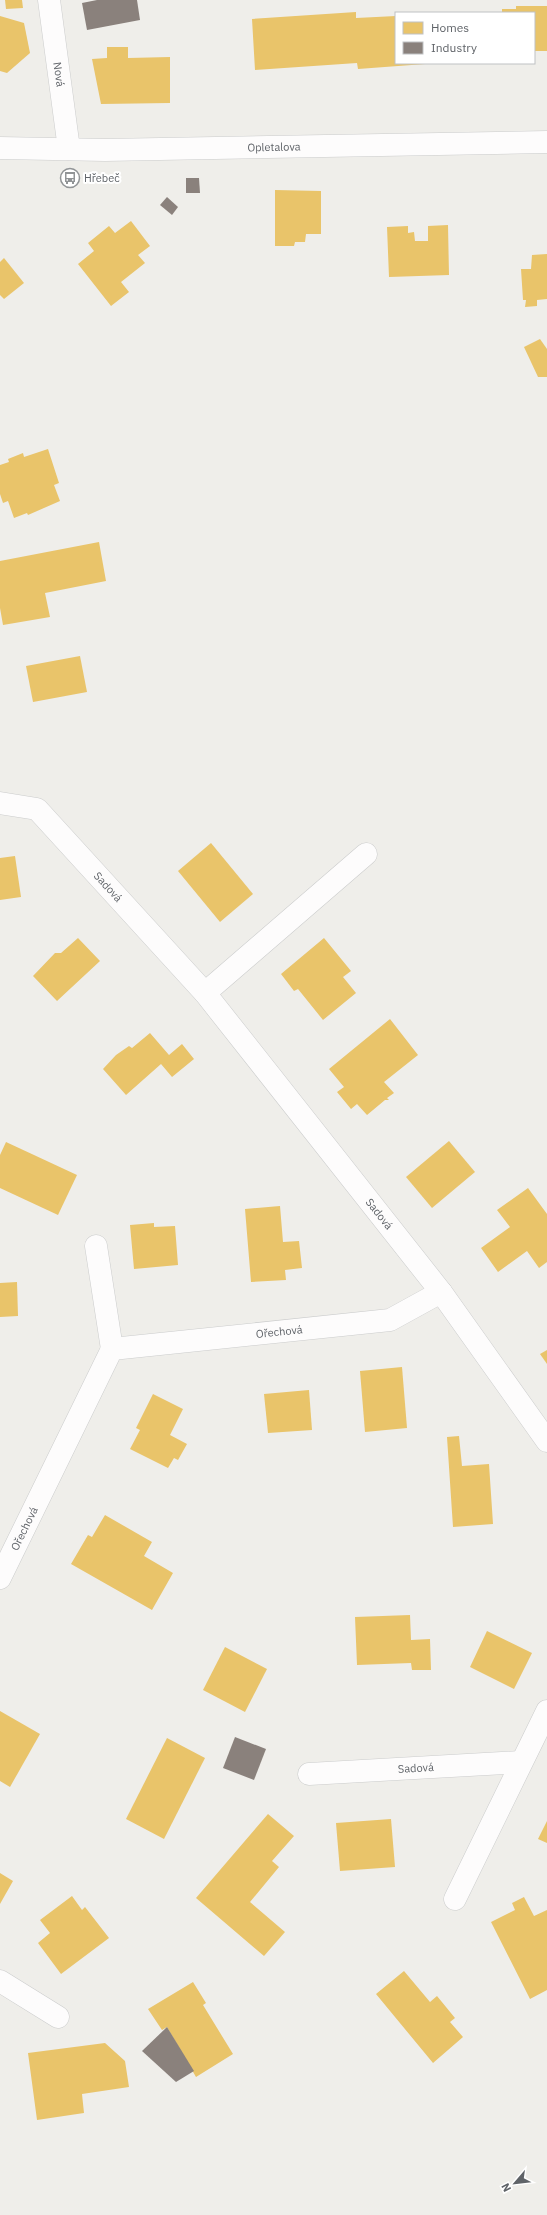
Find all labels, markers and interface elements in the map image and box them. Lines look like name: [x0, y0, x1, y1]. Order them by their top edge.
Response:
legend: [395, 12, 535, 64]
text: Homes: [431, 20, 469, 35]
text: Industry: [431, 40, 477, 55]
street label: Nová: [50, 61, 68, 88]
street label: Opletalova: [247, 139, 301, 154]
bus stop icon: Hřebeč: [59, 167, 81, 189]
place label: Hřebeč: [84, 171, 120, 185]
street label: Sadová: [91, 869, 126, 905]
street label: Sadová: [363, 1195, 396, 1232]
street label: Ořechová: [255, 1322, 303, 1341]
street label: Ořechová: [8, 1504, 41, 1553]
street label: Sadová: [397, 1760, 434, 1776]
north arrow: [495, 2163, 535, 2203]
text: N: [498, 2181, 514, 2194]

